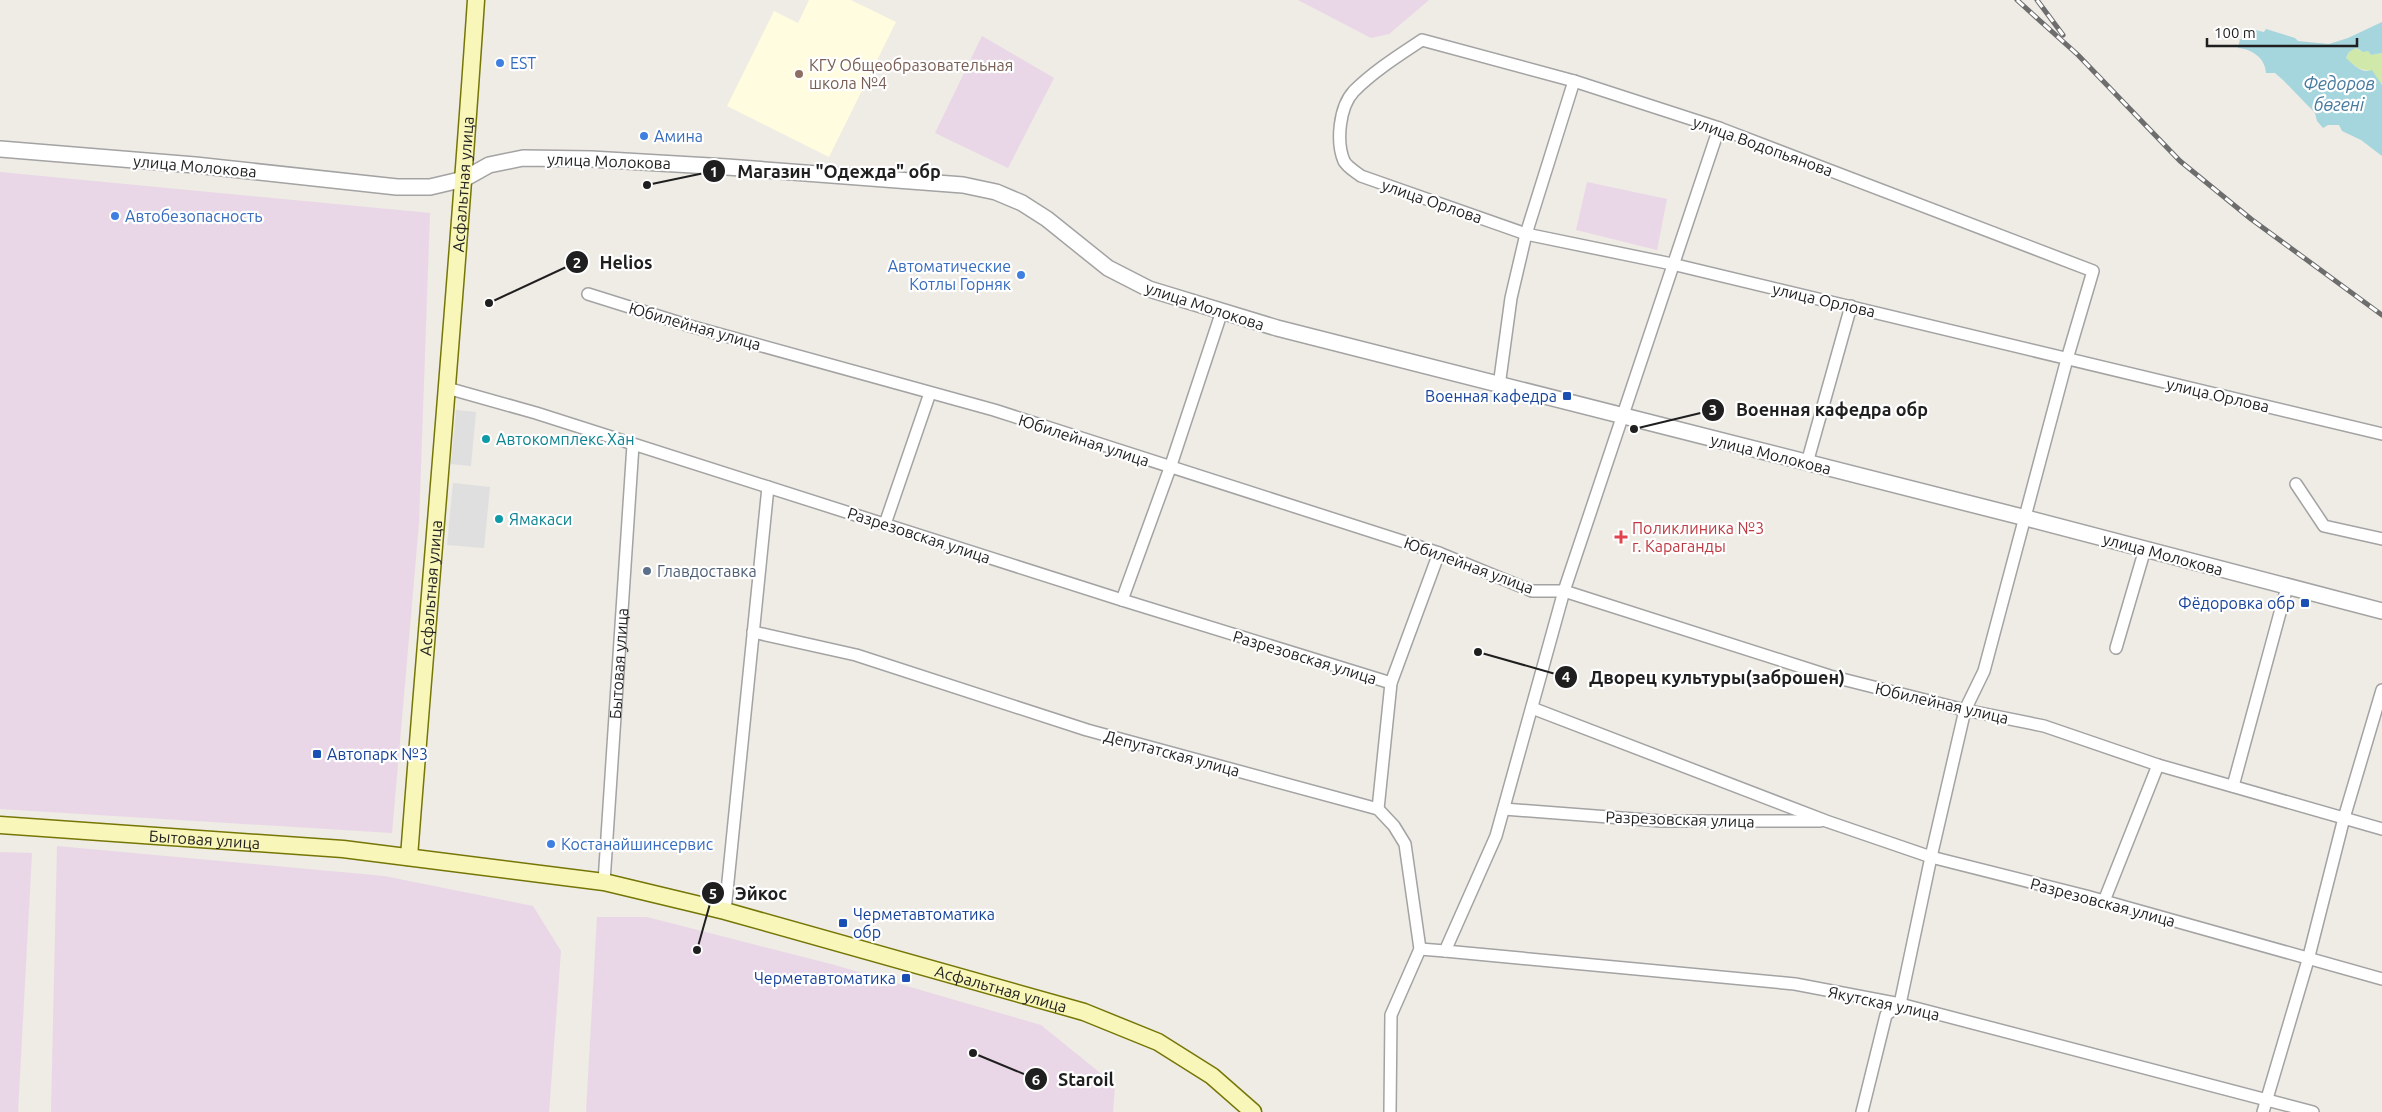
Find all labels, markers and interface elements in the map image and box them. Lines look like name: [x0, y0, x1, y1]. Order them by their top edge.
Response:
scale bar: [2207, 15, 2357, 47]
text: 100 m: [2214, 24, 2256, 41]
place label: EST: [510, 54, 536, 72]
place label: КГУ Общеобразовательная школа №4: [809, 56, 1013, 92]
marker: EST: [494, 57, 506, 69]
marker: КГУ Общеобразовательная школа №4: [793, 68, 805, 80]
water label: Федоров бөгені: [2303, 73, 2375, 114]
street label: улица Водопьянова: [1691, 112, 1835, 180]
street label: Асфальтная улица: [449, 116, 477, 253]
place label: Амина: [654, 127, 703, 145]
marker: Амина: [638, 130, 650, 142]
street label: улица Молокова: [547, 150, 671, 172]
street label: улица Молокова: [133, 152, 257, 180]
callout: Магазин "Одежда" обр: [702, 155, 950, 188]
text: Магазин "Одежда" обр: [737, 161, 941, 181]
text: 1: [710, 163, 718, 180]
street label: улица Орлова: [1379, 175, 1485, 227]
place label: Автобезопасность: [125, 207, 263, 225]
marker: Автобезопасность: [109, 210, 121, 222]
callout: Helios: [564, 246, 662, 279]
text: Helios: [599, 252, 653, 272]
text: 2: [573, 254, 581, 271]
place label: Автоматические Котлы Горняк: [888, 257, 1011, 293]
marker: Автоматические Котлы Горняк: [1015, 269, 1027, 281]
street label: улица Молокова: [1143, 278, 1267, 334]
street label: улица Орлова: [1771, 279, 1877, 321]
street label: Юбилейная улица: [627, 299, 763, 353]
street label: улица Орлова: [2165, 374, 2271, 416]
place label: Военная кафедра: [1425, 387, 1557, 405]
marker: Военная кафедра: [1561, 390, 1573, 402]
callout: Военная кафедра обр: [1701, 393, 1938, 426]
text: Военная кафедра обр: [1736, 399, 1928, 419]
text: 3: [1709, 401, 1717, 418]
street label: Юбилейная улица: [1016, 410, 1152, 470]
place label: Автокомплекс Хан: [496, 430, 635, 448]
street label: улица Молокова: [1709, 430, 1833, 478]
marker: Автокомплекс Хан: [480, 433, 492, 445]
street label: Разрезовская улица: [845, 503, 993, 567]
place label: Ямакаси: [509, 510, 572, 528]
marker: Ямакаси: [493, 513, 505, 525]
street label: Асфальтная улица: [416, 519, 445, 656]
place label: Поликлиника №3 г. Караганды: [1632, 519, 1764, 555]
street label: улица Молокова: [2101, 529, 2225, 579]
marker: Поликлиника №3 г. Караганды: [1614, 530, 1628, 544]
street label: Юбилейная улица: [1402, 533, 1536, 597]
place label: Главдоставка: [657, 562, 757, 580]
marker: Главдоставка: [641, 565, 653, 577]
place label: Фёдоровка обр: [2178, 594, 2295, 612]
marker: Фёдоровка обр: [2299, 597, 2311, 609]
street label: Бытовая улица: [606, 607, 631, 720]
street label: Разрезовская улица: [1231, 627, 1379, 687]
callout: Дворец культуры(заброшен): [1553, 661, 1855, 694]
text: Дворец культуры(заброшен): [1589, 667, 1845, 688]
text: 4: [1562, 668, 1570, 685]
street label: Юбилейная улица: [1873, 679, 2011, 727]
street label: Депутатская улица: [1102, 726, 1242, 780]
place label: Автопарк №3: [327, 745, 428, 763]
marker: Автопарк №3: [311, 748, 323, 760]
street label: Разрезовская улица: [1605, 807, 1755, 831]
street label: Бытовая улица: [148, 826, 261, 852]
place label: Костанайшинсервис: [561, 835, 714, 853]
marker: Костанайшинсервис: [545, 838, 557, 850]
street label: Разрезовская улица: [2029, 874, 2177, 930]
callout: Эйкос: [700, 877, 797, 910]
text: Эйкос: [735, 883, 787, 903]
text: 5: [709, 885, 717, 902]
place label: Черметавтоматика обр: [853, 905, 995, 941]
marker: Черметавтоматика обр: [837, 917, 849, 929]
street label: Асфальтная улица: [933, 962, 1069, 1016]
place label: Черметавтоматика: [754, 969, 896, 987]
marker: Черметавтоматика: [900, 972, 912, 984]
street label: Якутская улица: [1827, 982, 1941, 1024]
callout: Staroil: [1023, 1063, 1124, 1096]
text: Staroil: [1058, 1069, 1115, 1089]
text: 6: [1032, 1071, 1040, 1088]

